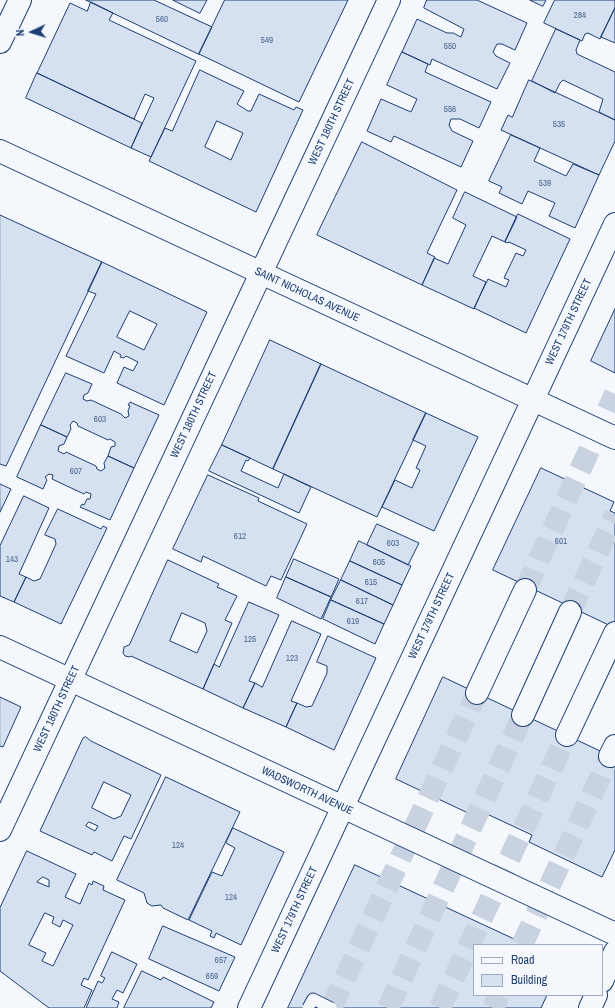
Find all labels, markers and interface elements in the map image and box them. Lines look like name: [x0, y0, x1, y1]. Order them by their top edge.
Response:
house number: 284: [574, 11, 586, 21]
north arrow: [12, 12, 52, 52]
house number: 560: [156, 15, 168, 25]
text: N: [13, 29, 27, 37]
house number: 549: [261, 36, 273, 46]
house number: 550: [444, 42, 456, 52]
street label: WEST 180TH STREET: [306, 77, 358, 167]
house number: 556: [444, 105, 456, 115]
house number: 535: [553, 120, 565, 130]
house number: 539: [539, 179, 551, 189]
street label: SAINT NICHOLAS AVENUE: [252, 265, 362, 325]
street label: WEST 179TH STREET: [543, 277, 595, 367]
street label: WEST 180TH STREET: [168, 370, 220, 460]
house number: 603: [94, 415, 106, 425]
house number: 607: [70, 467, 82, 477]
house number: 612: [234, 532, 246, 542]
house number: 601: [555, 537, 567, 547]
house number: 603: [387, 539, 399, 549]
house number: 143: [6, 555, 18, 565]
house number: 605: [373, 558, 385, 568]
street label: WEST 179TH STREET: [406, 571, 458, 661]
house number: 615: [365, 578, 377, 588]
house number: 617: [356, 597, 368, 607]
house number: 619: [347, 617, 359, 627]
house number: 125: [244, 635, 256, 645]
house number: 123: [286, 654, 298, 664]
street label: WEST 180TH STREET: [31, 664, 83, 754]
street label: WADSWORTH AVENUE: [259, 764, 355, 818]
house number: 124: [172, 841, 184, 851]
street label: WEST 179TH STREET: [269, 865, 321, 955]
house number: 124: [225, 893, 237, 903]
legend: [473, 944, 603, 996]
text: Road: [511, 952, 535, 968]
house number: 657: [215, 956, 227, 966]
house number: 659: [206, 972, 218, 982]
text: Building: [511, 972, 547, 988]

